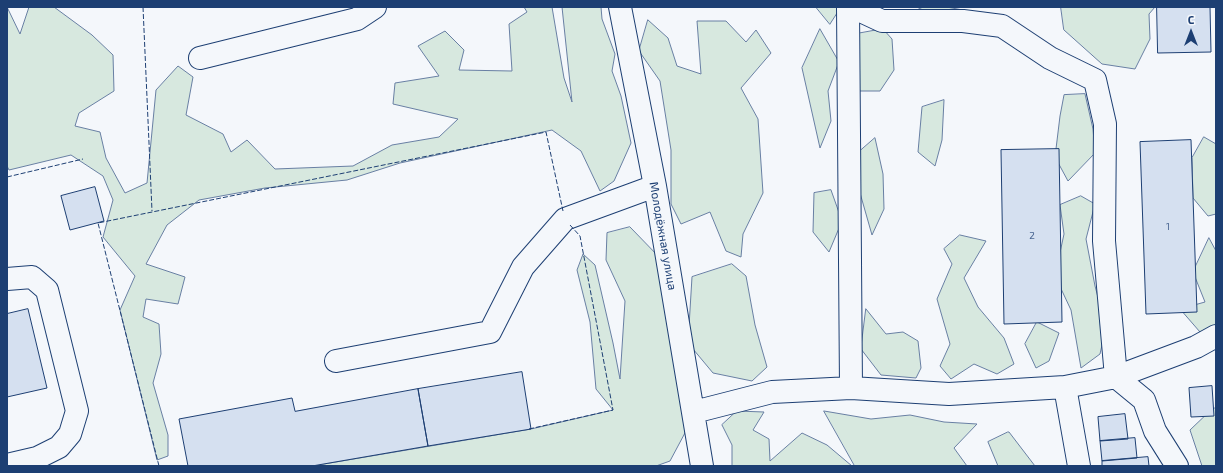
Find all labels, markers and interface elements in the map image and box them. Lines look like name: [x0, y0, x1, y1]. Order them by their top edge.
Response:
north arrow: [1171, 12, 1211, 52]
text: С: [1188, 13, 1194, 26]
street label: Молодёжная улица: [646, 181, 680, 291]
house number: 1: [1166, 221, 1170, 233]
house number: 2: [1029, 230, 1035, 242]

